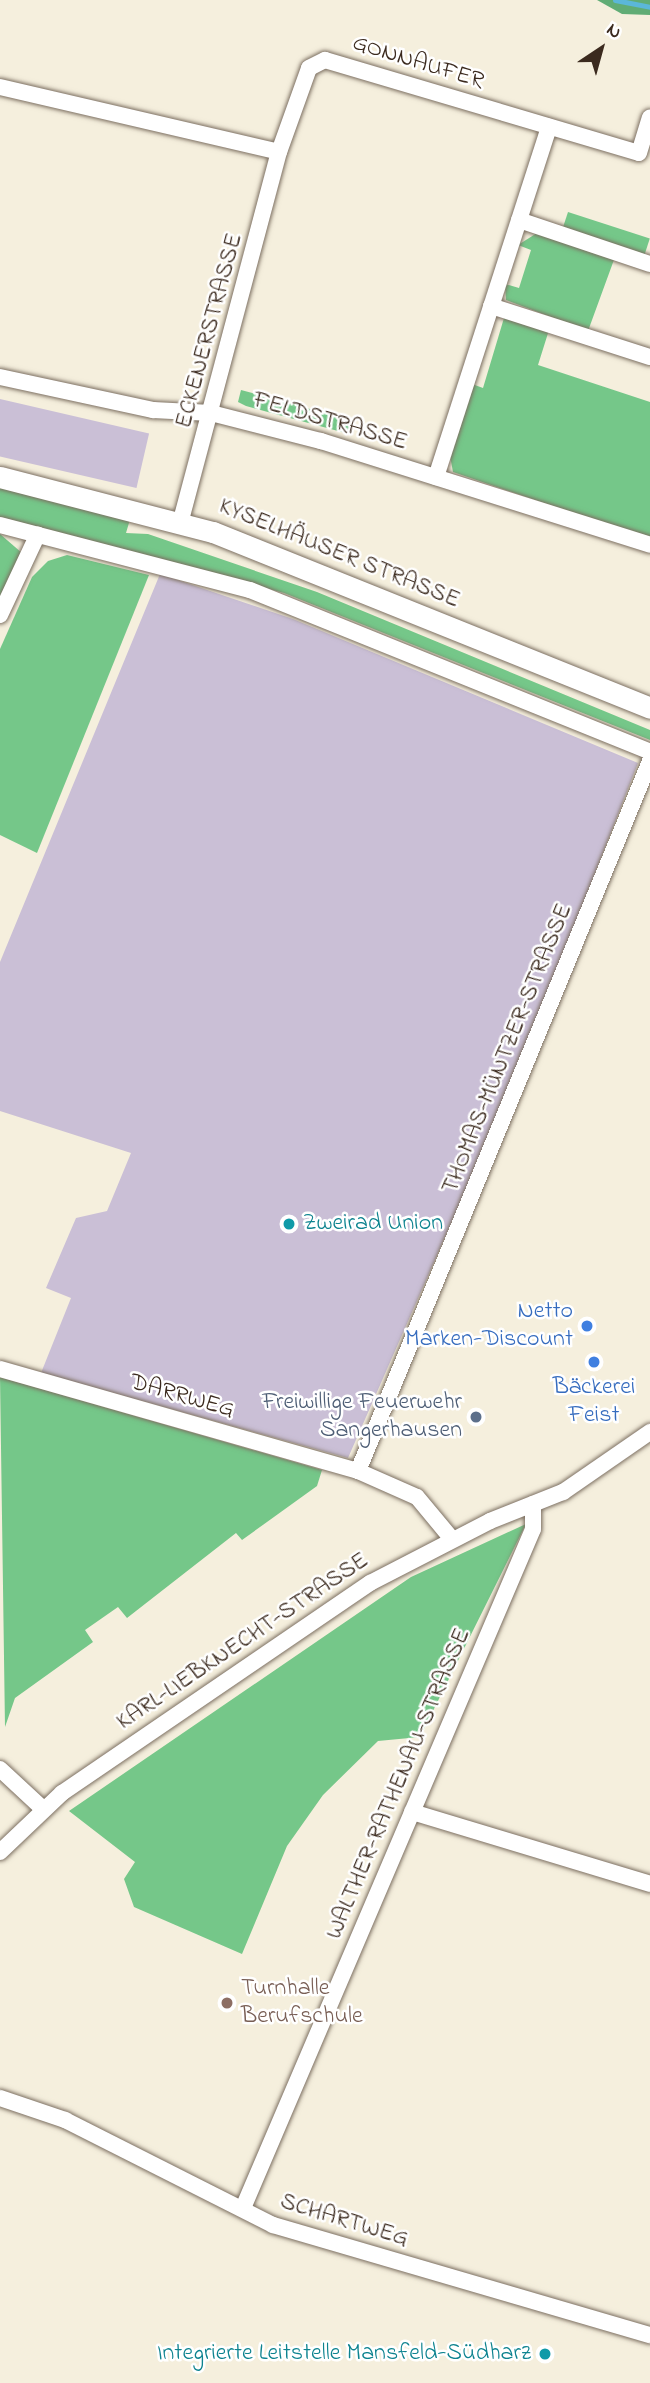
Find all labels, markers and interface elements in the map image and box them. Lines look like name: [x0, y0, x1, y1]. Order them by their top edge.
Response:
north arrow: [566, 14, 636, 84]
text: N: [601, 17, 627, 46]
street label: GONNAUFER: [349, 29, 487, 97]
street label: ECKENERSTRASSE: [170, 230, 250, 432]
street label: FELDSTRASSE: [250, 386, 410, 458]
street label: KYSELHÄUSER STRASSE: [214, 492, 464, 616]
street label: THOMAS-MÜNTZER-STRASSE: [437, 900, 579, 1198]
place label: Zweirad Union: [303, 1210, 443, 1238]
marker: Zweirad Union: [281, 1216, 297, 1232]
place label: Netto Marken-Discount: [405, 1298, 573, 1354]
marker: Netto Marken-Discount: [579, 1318, 595, 1334]
marker: Bäckerei Feist: [586, 1354, 602, 1370]
street label: DARRWEG: [127, 1368, 237, 1426]
place label: Bäckerei Feist: [553, 1374, 635, 1430]
place label: Freiwillige Feuerwehr Sangerhausen: [262, 1389, 462, 1445]
marker: Freiwillige Feuerwehr Sangerhausen: [468, 1409, 484, 1425]
street label: KARL-LIEBKNECHT-STRASSE: [112, 1547, 374, 1737]
street label: WALTHER-RATHENAU-STRASSE: [320, 1624, 478, 1944]
place label: Turnhalle Berufschule: [241, 1975, 363, 2031]
marker: Turnhalle Berufschule: [219, 1995, 235, 2011]
street label: SCHARTWEG: [276, 2188, 412, 2254]
place label: Integrierte Leitstelle Mansfeld-Südharz: [157, 2340, 531, 2368]
marker: Integrierte Leitstelle Mansfeld-Südharz: [537, 2346, 553, 2362]

